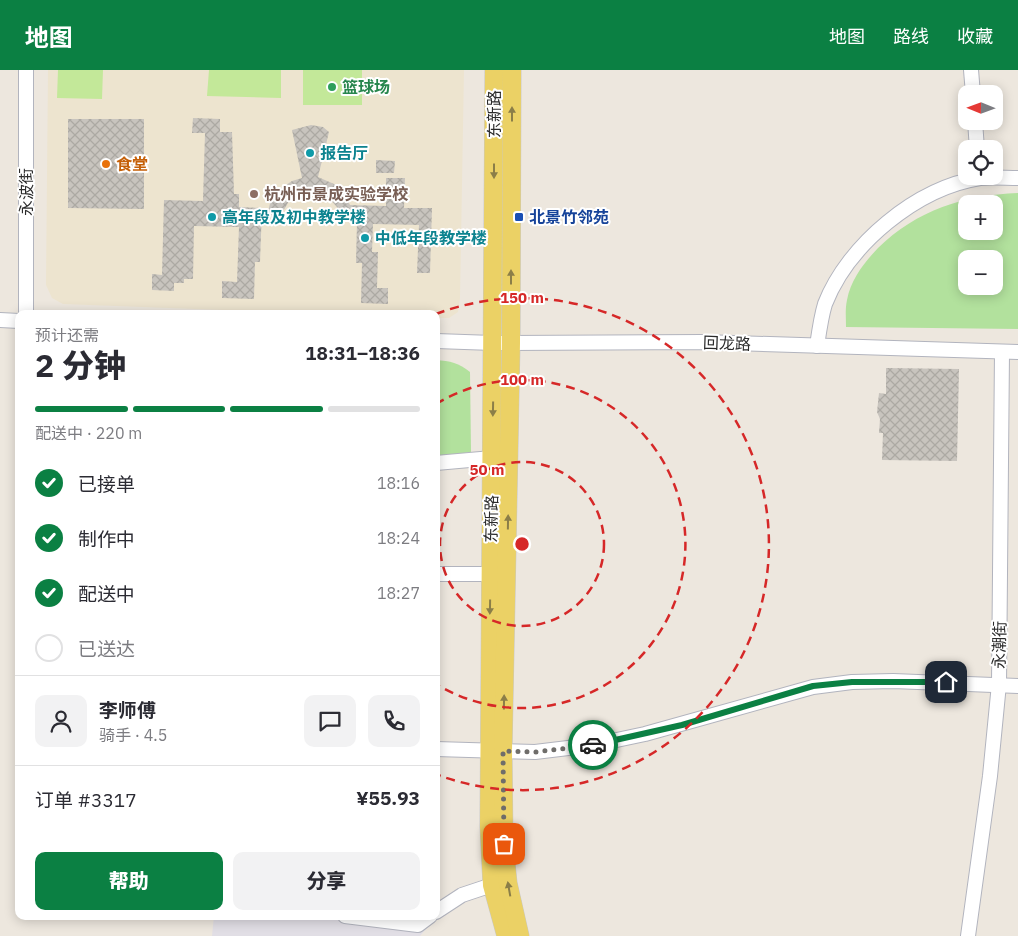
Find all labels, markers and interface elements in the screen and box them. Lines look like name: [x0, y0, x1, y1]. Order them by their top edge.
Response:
text: 地图: [25, 21, 73, 53]
text: 地图: [829, 25, 865, 48]
text: 路线: [893, 25, 929, 48]
text: 收藏: [957, 25, 993, 48]
place label: 篮球场: [342, 77, 390, 97]
marker: 篮球场: [326, 81, 338, 93]
north arrow: [958, 85, 1002, 130]
map controls: [958, 85, 1003, 295]
street label: 东新路: [484, 90, 504, 138]
one-way arrow: [508, 106, 516, 122]
button: locate: [958, 140, 1003, 185]
place label: 报告厅: [320, 143, 368, 163]
marker: 报告厅: [304, 147, 316, 159]
place label: 食堂: [116, 154, 148, 174]
marker: 食堂: [100, 158, 112, 170]
one-way arrow: [490, 163, 498, 179]
street label: 永波街: [16, 168, 36, 216]
place label: 杭州市景成实验学校: [264, 184, 409, 204]
marker: 杭州市景成实验学校: [248, 188, 260, 200]
button: +: [958, 195, 1003, 240]
place label: 高年段及初中教学楼: [222, 207, 366, 227]
place label: 北景竹邻苑: [529, 207, 609, 227]
marker: 高年段及初中教学楼: [206, 211, 218, 223]
marker: 北景竹邻苑: [513, 211, 525, 223]
place label: 中低年段教学楼: [375, 228, 487, 248]
marker: 中低年段教学楼: [359, 232, 371, 244]
button: −: [958, 250, 1003, 295]
one-way arrow: [507, 268, 515, 284]
text: 150 m: [500, 288, 544, 307]
text: 预计还需: [35, 325, 99, 345]
street label: 回龙路: [703, 332, 751, 354]
text: 18:31–18:36: [305, 341, 420, 365]
text: 2 分钟: [35, 344, 126, 386]
text: 100 m: [500, 370, 544, 389]
one-way arrow: [488, 402, 496, 418]
text: 配送中 · 220 m: [35, 423, 142, 443]
text: 50 m: [470, 460, 504, 479]
icon: check: [35, 469, 63, 497]
text: 已接单: [78, 472, 135, 496]
text: 18:16: [377, 473, 420, 493]
street label: 东新路: [481, 495, 501, 543]
one-way arrow: [504, 514, 512, 530]
icon: check: [35, 524, 63, 552]
text: 制作中: [78, 527, 135, 551]
text: 18:24: [377, 528, 420, 548]
centre of rings: [513, 535, 531, 553]
icon: check: [35, 579, 63, 607]
text: 配送中: [78, 582, 135, 606]
text: 18:27: [377, 583, 420, 603]
one-way arrow: [486, 599, 494, 615]
street label: 永潮街: [989, 621, 1009, 669]
text: 已送达: [78, 637, 135, 661]
pin: [925, 661, 967, 703]
icon: home: [932, 668, 960, 696]
one-way arrow: [500, 694, 508, 710]
button: person: [35, 695, 87, 747]
button: chat: [304, 695, 356, 747]
button: phone: [368, 695, 420, 747]
text: 李师傅: [99, 698, 156, 722]
courier: [568, 720, 618, 770]
text: 骑手 · 4.5: [99, 725, 167, 745]
icon: car: [579, 731, 607, 759]
text: ¥55.93: [356, 786, 420, 810]
text: 订单 #3317: [35, 788, 137, 812]
pin: [483, 823, 525, 865]
icon: bag: [490, 830, 518, 858]
button: 帮助: [35, 852, 223, 910]
button: 分享: [233, 852, 420, 910]
one-way arrow: [505, 880, 513, 896]

